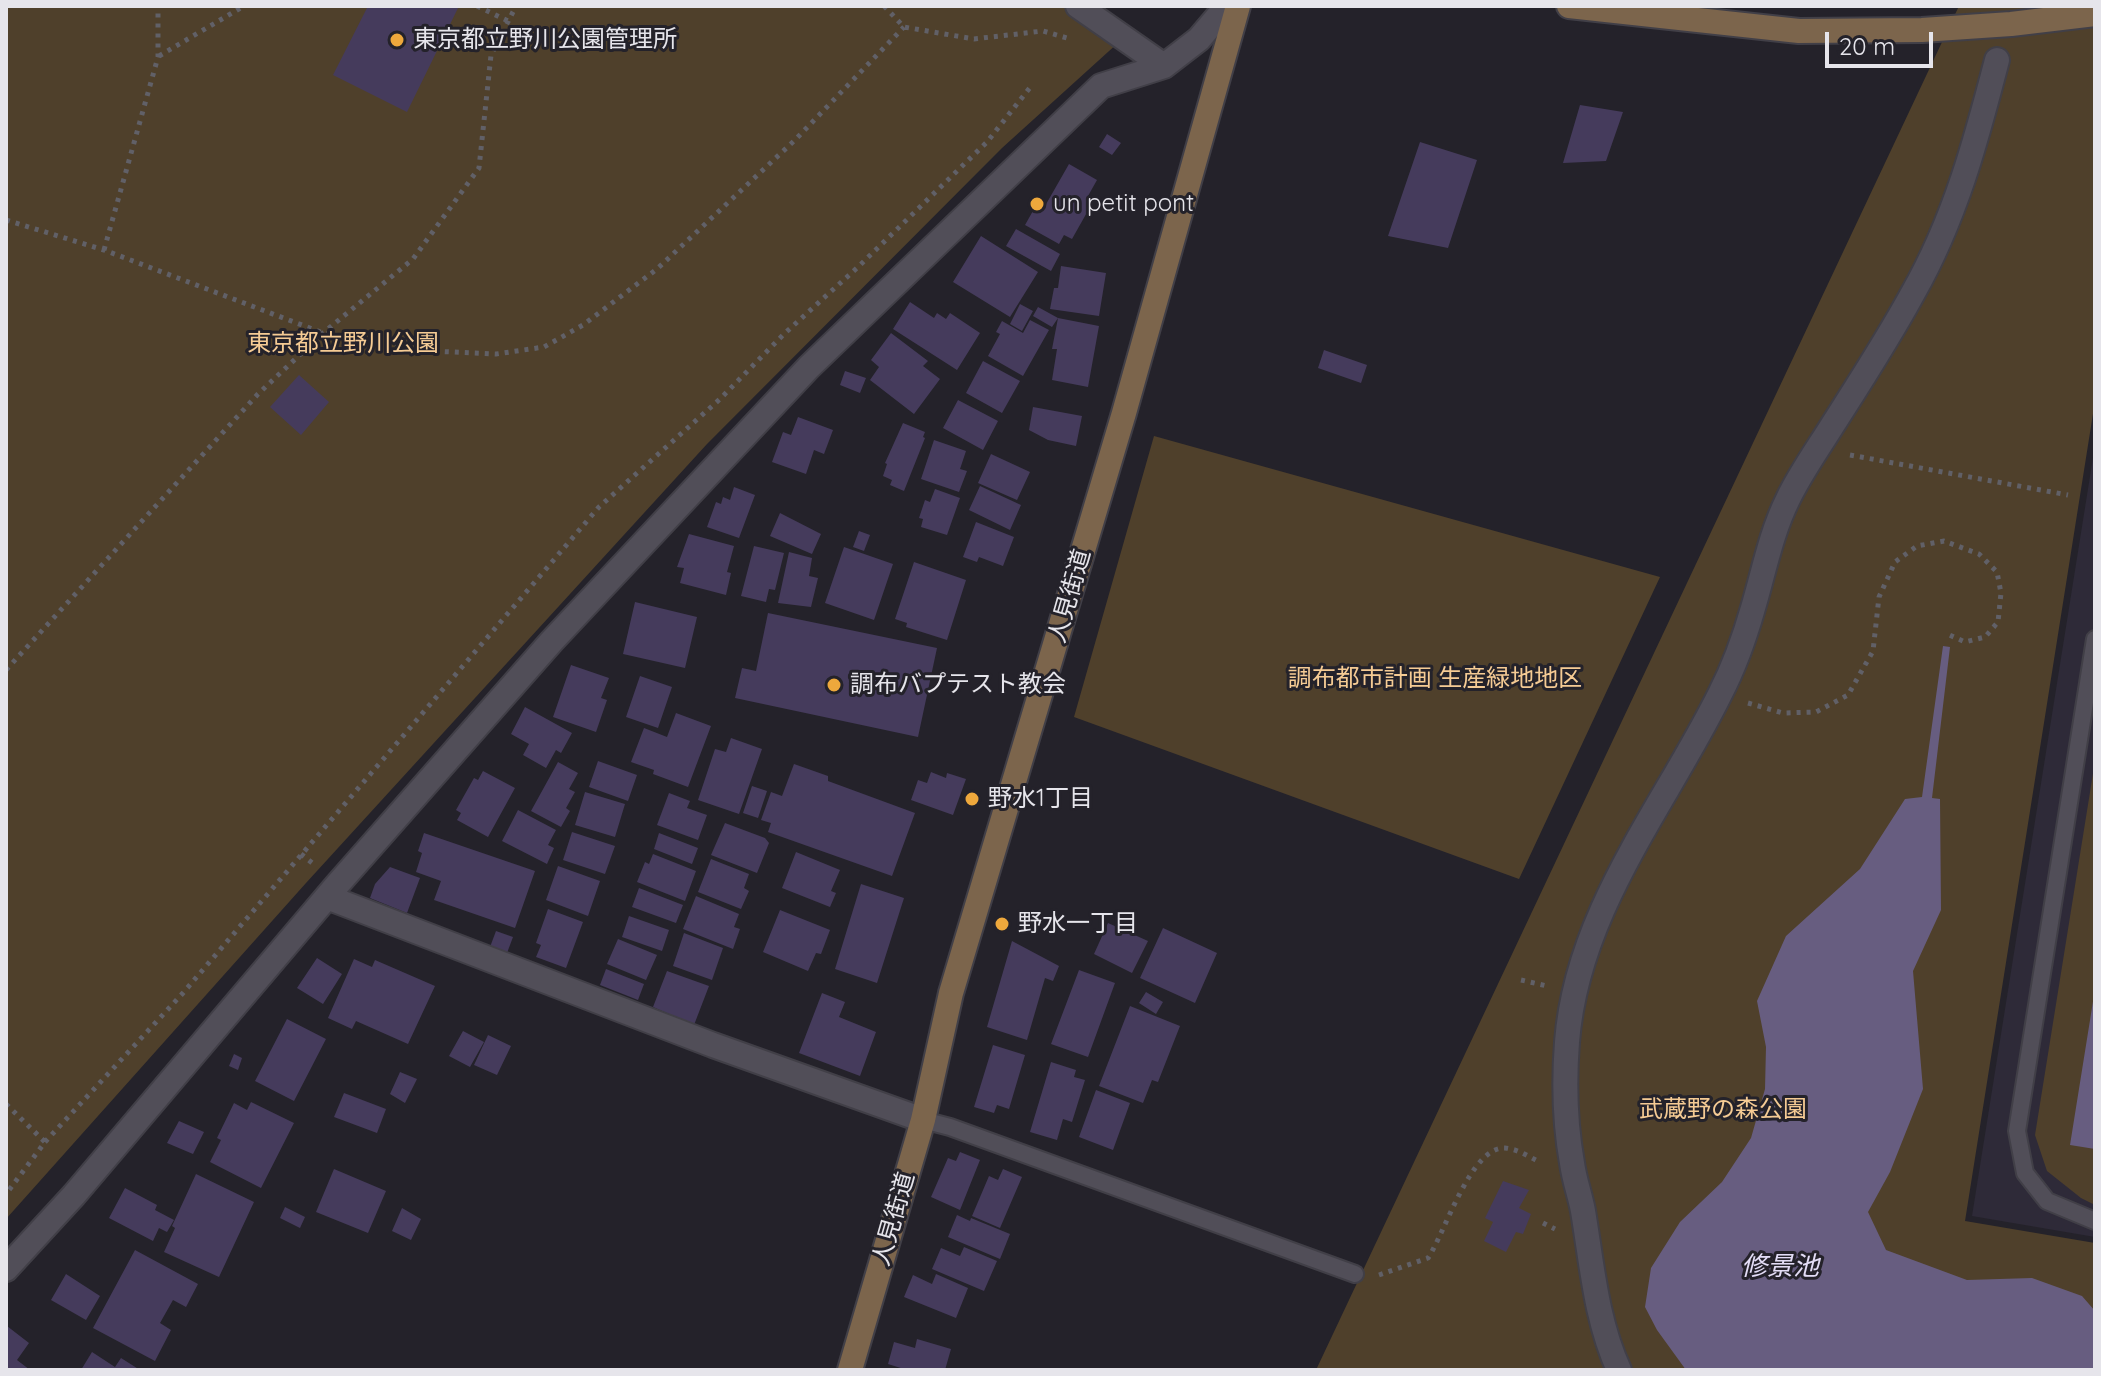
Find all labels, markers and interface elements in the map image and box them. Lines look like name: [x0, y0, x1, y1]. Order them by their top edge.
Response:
scale bar: [1829, 16, 1937, 66]
place label: 東京都立野川公園管理所: [413, 26, 677, 54]
marker: 東京都立野川公園管理所: [388, 31, 406, 49]
text: 20 m: [1839, 31, 1895, 61]
place label: un petit pont: [1053, 190, 1194, 218]
marker: un petit pont: [1028, 195, 1046, 213]
park label: 東京都立野川公園: [247, 330, 439, 358]
street label: 人見街道: [1043, 546, 1097, 646]
park label: 調布都市計画 生産緑地地区: [1288, 665, 1582, 693]
place label: 調布バプテスト教会: [850, 671, 1066, 699]
marker: 調布バプテスト教会: [825, 676, 843, 694]
place label: 野水1丁目: [988, 785, 1093, 813]
marker: 野水1丁目: [963, 790, 981, 808]
place label: 野水一丁目: [1018, 910, 1138, 938]
marker: 野水一丁目: [993, 915, 1011, 933]
park label: 武蔵野の森公園: [1639, 1096, 1807, 1124]
street label: 人見街道: [867, 1169, 921, 1269]
water label: 修景池: [1741, 1251, 1819, 1283]

